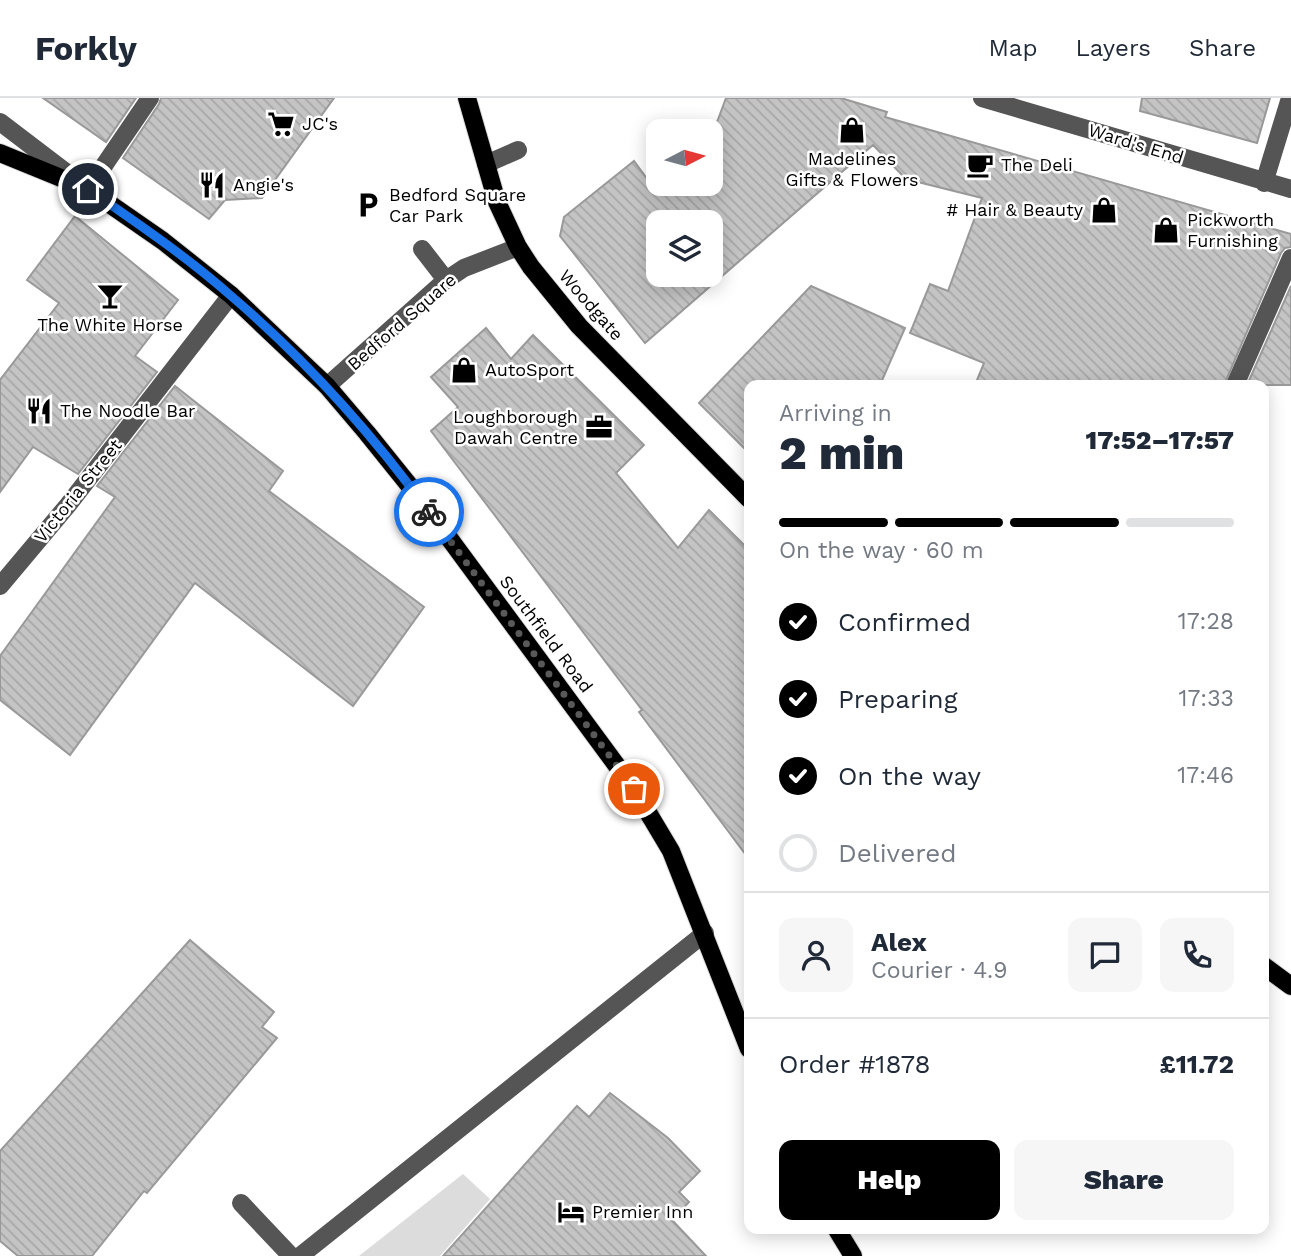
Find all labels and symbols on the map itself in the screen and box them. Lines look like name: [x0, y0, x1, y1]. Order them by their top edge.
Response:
supermarket icon: JC's: [266, 109, 296, 139]
place label: JC's: [302, 113, 338, 134]
shop icon: Madelines Gifts & Flowers: [837, 115, 867, 145]
north arrow: [646, 119, 723, 196]
street label: Ward's End: [1086, 119, 1186, 168]
place label: Madelines Gifts & Flowers: [785, 148, 919, 190]
cafe icon: The Deli: [965, 150, 995, 180]
place label: The Deli: [1001, 154, 1073, 175]
pin: [58, 159, 118, 219]
restaurant icon: Angie's: [197, 170, 227, 200]
place label: Angie's: [233, 174, 294, 195]
place label: Bedford Square Car Park: [389, 184, 526, 226]
parking icon: Bedford Square Car Park: [353, 190, 383, 220]
shop icon: # Hair & Beauty: [1089, 195, 1119, 225]
place label: # Hair & Beauty: [947, 199, 1084, 220]
place label: Pickworth Furnishing: [1187, 209, 1278, 251]
shop icon: Pickworth Furnishing: [1151, 215, 1181, 245]
street label: Woodgate: [555, 265, 628, 344]
street label: Bedford Square: [343, 269, 460, 375]
bar icon: The White Horse: [95, 281, 125, 311]
place label: The White Horse: [37, 314, 183, 335]
shop icon: AutoSport: [449, 355, 479, 385]
place label: AutoSport: [485, 359, 574, 380]
restaurant icon: The Noodle Bar: [24, 396, 54, 426]
place label: The Noodle Bar: [60, 400, 195, 421]
place label: Loughborough Dawah Centre: [453, 406, 578, 448]
office icon: Loughborough Dawah Centre: [584, 412, 614, 442]
street label: Victoria Street: [29, 434, 126, 547]
courier: [394, 477, 464, 547]
street label: Southfield Road: [496, 571, 597, 696]
pin: [604, 759, 664, 819]
hotel icon: Premier Inn: [556, 1197, 586, 1227]
place label: Premier Inn: [592, 1201, 693, 1222]

